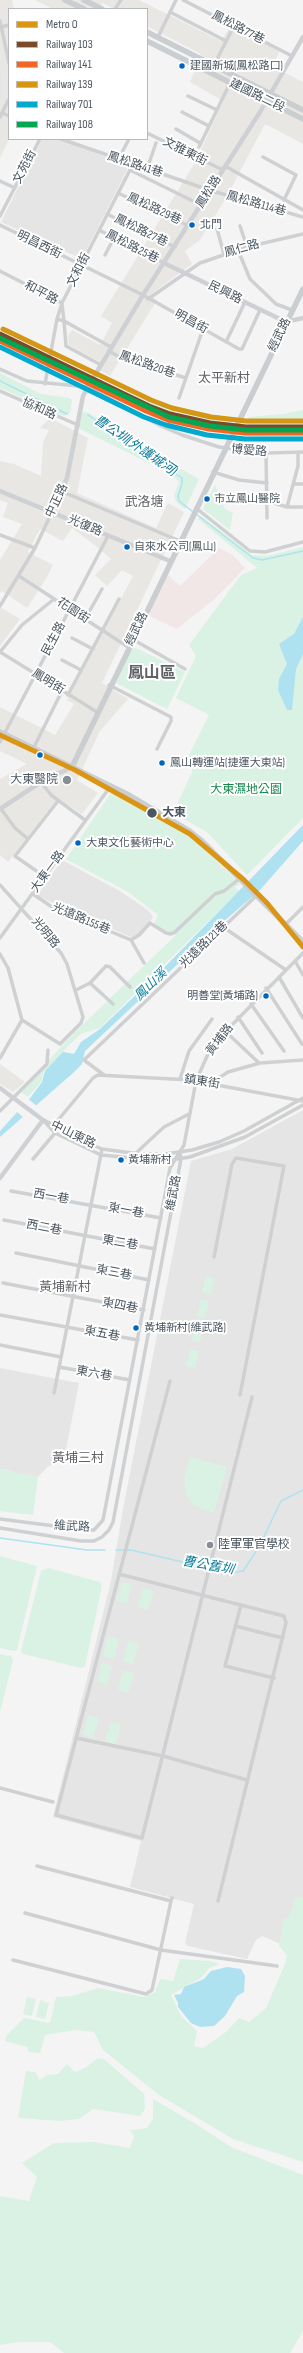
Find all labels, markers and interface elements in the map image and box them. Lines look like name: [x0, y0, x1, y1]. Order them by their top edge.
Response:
legend: [8, 8, 148, 140]
street label: 鳳松路77巷: [209, 9, 267, 47]
text: Metro O: [46, 17, 78, 32]
text: Railway 103: [46, 37, 93, 52]
text: Railway 141: [46, 57, 92, 72]
place label: 建國新城(鳳松路口): [190, 59, 283, 73]
marker: 建國新城(鳳松路口): [177, 61, 187, 71]
street label: 建國路二段: [227, 76, 287, 116]
text: Railway 139: [46, 77, 93, 92]
text: Railway 701: [46, 97, 92, 112]
text: Railway 108: [46, 117, 93, 132]
street label: 文雅東街: [160, 135, 210, 169]
street label: 文苑街: [10, 148, 40, 186]
street label: 鳳松路41巷: [106, 149, 164, 181]
street label: 鳳松路: [193, 173, 225, 211]
street label: 鳳松路114巷: [224, 189, 288, 219]
street label: 鳳松路29巷: [125, 190, 183, 228]
street label: 鳳松路27巷: [112, 212, 170, 250]
place label: 北門: [200, 218, 222, 232]
marker: 北門: [187, 220, 197, 230]
street label: 鳳松路25巷: [103, 227, 161, 267]
street label: 明昌西街: [14, 228, 64, 262]
street label: 鳳仁路: [223, 237, 261, 261]
street label: 文和街: [64, 251, 94, 289]
street label: 和平路: [22, 278, 60, 308]
street label: 民興路: [206, 279, 244, 307]
street label: 明昌街: [172, 307, 210, 337]
street label: 經武路: [266, 316, 294, 354]
street label: 鳳松路20巷: [117, 349, 177, 381]
district label: 太平新村: [198, 371, 250, 387]
street label: 協和路: [20, 395, 58, 423]
water label: 曹公圳(外護城河): [91, 413, 179, 479]
street label: 博愛路: [230, 442, 268, 460]
street label: 中正路: [43, 482, 71, 520]
place label: 市立鳳山醫院: [214, 492, 280, 506]
marker: 市立鳳山醫院: [202, 494, 212, 504]
district label: 武洛塘: [125, 495, 163, 511]
street label: 光復路: [66, 512, 104, 540]
place label: 自來水公司(鳳山): [134, 540, 216, 554]
marker: 自來水公司(鳳山): [122, 542, 132, 552]
street label: 花園街: [54, 595, 92, 627]
street label: 經武路: [123, 610, 151, 648]
street label: 民生路: [39, 620, 69, 658]
district label: 鳳山區: [128, 664, 176, 684]
street label: 鳳明街: [29, 666, 67, 698]
unlabelled marker: [35, 750, 45, 760]
place label: 鳳山轉運站(捷運大東站): [170, 756, 285, 770]
marker: 鳳山轉運站(捷運大東站): [157, 758, 167, 768]
place label: 大東醫院: [10, 773, 58, 787]
marker: 大東醫院: [61, 774, 73, 786]
park label: 大東濕地公園: [210, 783, 282, 797]
marker: 大東: [145, 806, 159, 820]
place label: 大東: [162, 806, 186, 820]
place label: 大東文化藝術中心: [86, 836, 174, 850]
marker: 大東文化藝術中心: [73, 838, 83, 848]
street label: 大東一路: [28, 848, 68, 896]
street label: 光遠路155巷: [50, 900, 112, 938]
street label: 光明路: [28, 915, 62, 951]
street label: 光遠路121巷: [177, 918, 231, 972]
water label: 鳳山溪: [132, 966, 170, 1004]
place label: 明善堂(黃埔路): [187, 989, 258, 1003]
marker: 明善堂(黃埔路): [261, 991, 271, 1001]
street label: 黃埔路: [203, 1021, 237, 1059]
street label: 鎮東街: [183, 1072, 221, 1092]
street label: 中山東路: [48, 1118, 98, 1152]
place label: 黃埔新村: [128, 1153, 172, 1167]
marker: 黃埔新村: [116, 1155, 126, 1165]
street label: 維武路: [163, 1174, 185, 1212]
street label: 西一巷: [32, 1187, 70, 1207]
street label: 東一巷: [107, 1200, 145, 1222]
street label: 西二巷: [25, 1217, 63, 1239]
street label: 東二巷: [101, 1233, 139, 1253]
street label: 東三巷: [95, 1262, 133, 1284]
district label: 黃埔新村: [39, 1280, 91, 1296]
street label: 東四巷: [101, 1295, 139, 1317]
place label: 黃埔新村(維武路): [144, 1321, 226, 1335]
street label: 東五巷: [83, 1323, 121, 1345]
marker: 黃埔新村(維武路): [131, 1323, 141, 1333]
street label: 東六巷: [75, 1364, 113, 1384]
district label: 黃埔三村: [52, 1451, 104, 1467]
street label: 維武路: [54, 1519, 90, 1535]
place label: 陸軍軍官學校: [218, 1538, 290, 1552]
marker: 陸軍軍官學校: [205, 1540, 215, 1550]
water label: 曹公舊圳: [181, 1554, 235, 1578]

